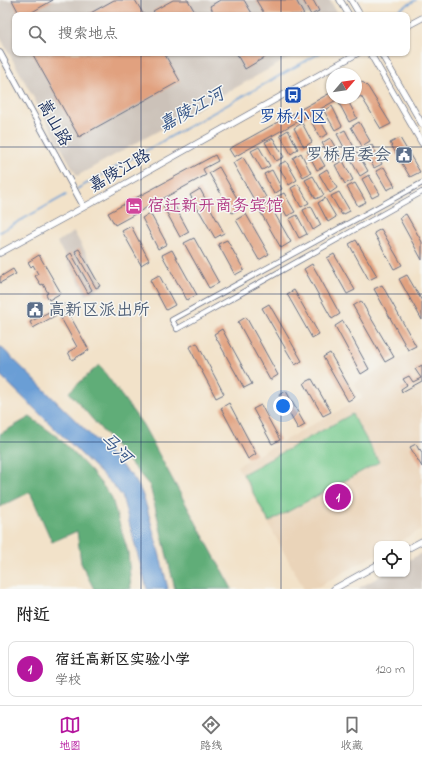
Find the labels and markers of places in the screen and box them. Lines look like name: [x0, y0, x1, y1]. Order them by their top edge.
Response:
bus stop icon: 罗桥小区: [283, 85, 303, 105]
place label: 罗桥小区: [259, 105, 327, 130]
place label: 罗桥居委会: [306, 143, 391, 168]
public building icon: 罗桥居委会: [394, 145, 414, 165]
place label: 宿迁新开商务宾馆: [147, 194, 283, 219]
hotel icon: 宿迁新开商务宾馆: [124, 196, 144, 216]
place label: 高新区派出所: [48, 298, 150, 323]
public building icon: 高新区派出所: [25, 300, 45, 320]
pin: 1: [325, 482, 351, 512]

